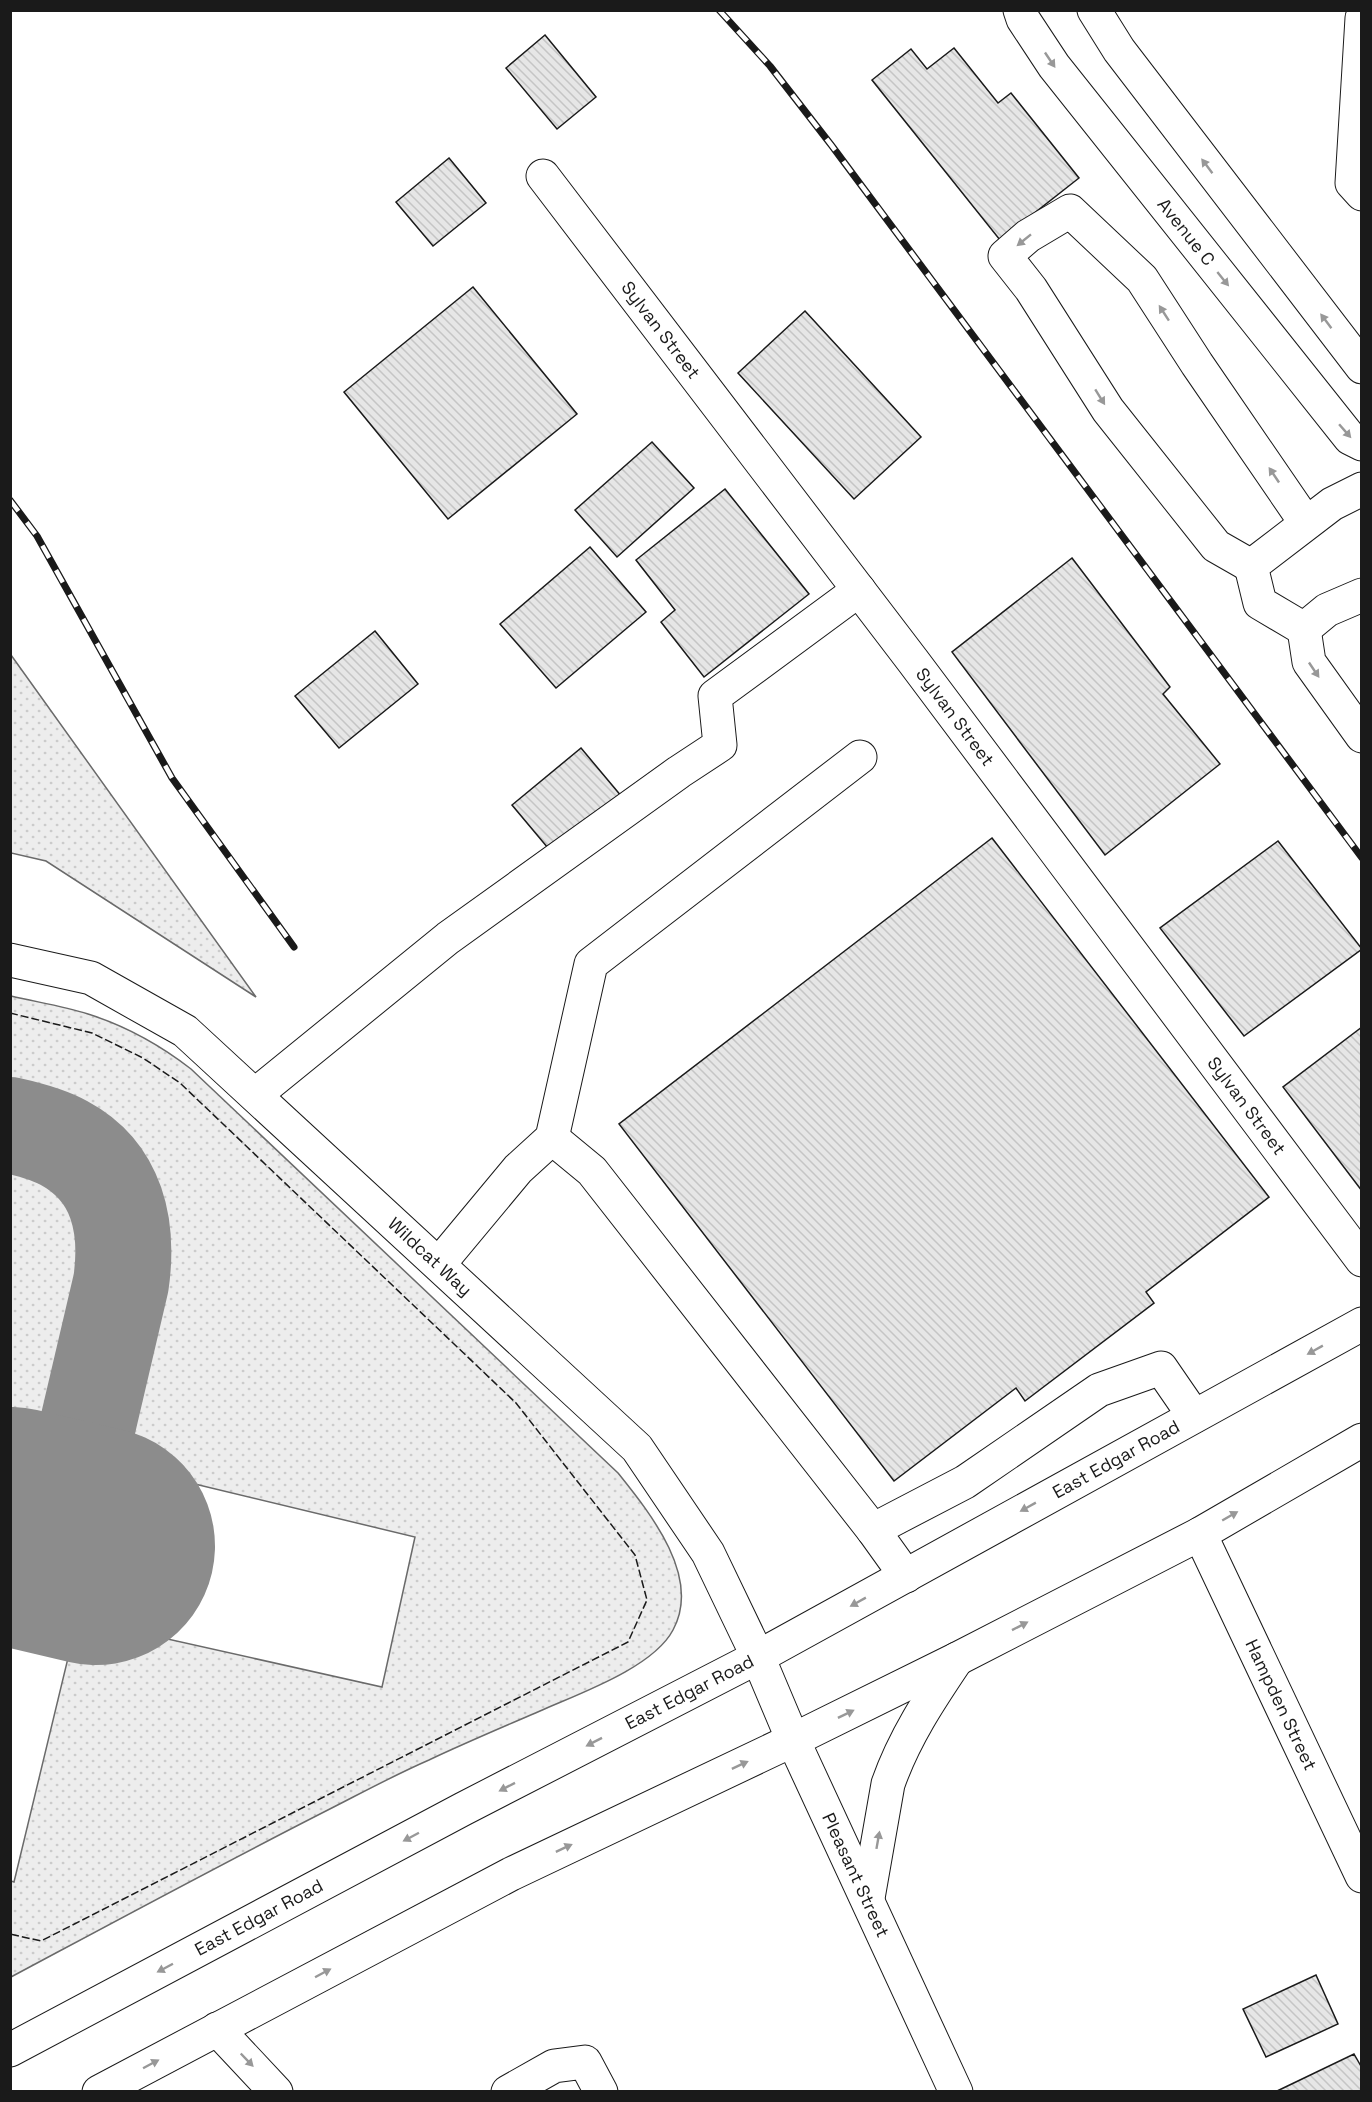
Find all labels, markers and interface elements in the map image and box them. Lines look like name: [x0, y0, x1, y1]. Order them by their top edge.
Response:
one-way arrow: [1044, 52, 1055, 68]
one-way arrow: [1201, 158, 1214, 174]
street label: Avenue C: [1153, 193, 1220, 270]
one-way arrow: [1016, 234, 1032, 247]
one-way arrow: [1217, 271, 1230, 287]
street label: Sylvan Street: [616, 276, 706, 383]
one-way arrow: [1159, 305, 1170, 322]
one-way arrow: [1320, 313, 1332, 329]
one-way arrow: [1094, 389, 1105, 406]
one-way arrow: [1338, 423, 1351, 438]
one-way arrow: [1268, 467, 1280, 483]
one-way arrow: [1308, 662, 1320, 678]
street label: Sylvan Street: [911, 663, 1000, 770]
street label: Sylvan Street: [1203, 1052, 1291, 1159]
street label: Wildcat Way: [383, 1212, 477, 1301]
one-way arrow: [1307, 1344, 1323, 1355]
street label: East Edgar Road: [1048, 1415, 1184, 1503]
one-way arrow: [1020, 1502, 1037, 1512]
one-way arrow: [1222, 1511, 1238, 1522]
one-way arrow: [849, 1597, 866, 1607]
one-way arrow: [1011, 1622, 1028, 1631]
street label: Hampden Street: [1241, 1635, 1322, 1774]
street label: East Edgar Road: [621, 1649, 758, 1735]
one-way arrow: [837, 1709, 854, 1719]
one-way arrow: [586, 1737, 603, 1746]
one-way arrow: [732, 1760, 749, 1769]
one-way arrow: [498, 1782, 515, 1792]
street label: Pleasant Street: [817, 1809, 895, 1941]
one-way arrow: [874, 1831, 883, 1850]
one-way arrow: [403, 1832, 420, 1842]
one-way arrow: [556, 1844, 573, 1853]
street label: East Edgar Road: [191, 1874, 327, 1961]
one-way arrow: [156, 1963, 173, 1973]
one-way arrow: [315, 1968, 332, 1978]
one-way arrow: [240, 2052, 253, 2067]
one-way arrow: [142, 2059, 159, 2069]

